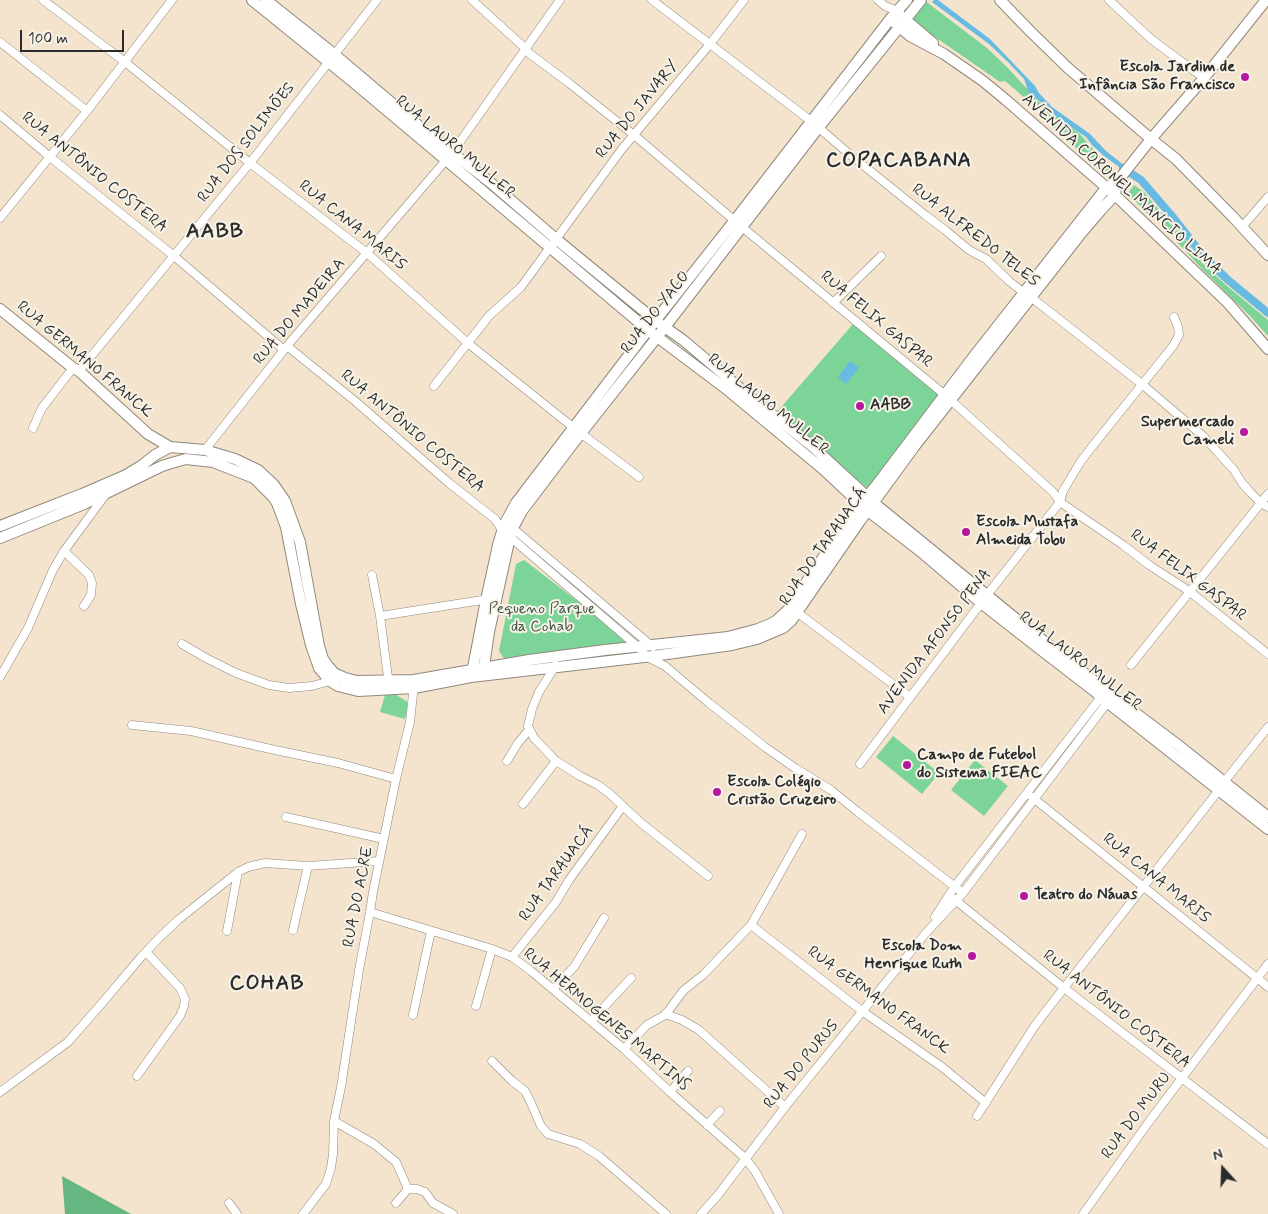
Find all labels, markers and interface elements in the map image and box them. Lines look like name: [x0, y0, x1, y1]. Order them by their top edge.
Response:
scale bar: [22, 20, 126, 52]
text: 100 m: [28, 29, 68, 49]
street label: RUA DO JAVARY: [592, 57, 684, 163]
place label: Escola Jardim de Infância São Francisco: [1079, 58, 1235, 96]
marker: Escola Jardim de Infância São Francisco: [1239, 71, 1251, 83]
street label: RUA DOS SOLIMÕES: [194, 79, 300, 207]
street label: AVENIDA CORONEL MANCIO LIMA: [1017, 90, 1225, 280]
street label: RUA LAURO MULLER: [391, 92, 519, 204]
street label: RUA ANTÔNIO COSTERA: [17, 108, 171, 238]
district label: COPACABANA: [826, 149, 972, 175]
street label: RUA CANA MARIS: [294, 177, 410, 275]
street label: RUA ALFREDO TELES: [907, 180, 1043, 292]
district label: AABB: [186, 220, 244, 246]
street label: RUA DO MADEIRA: [250, 255, 350, 369]
street label: RUA FELIX GASPAR: [816, 267, 936, 373]
street label: RUA DO YACO: [618, 268, 694, 358]
street label: RUA GERMANO FRANCK: [12, 298, 156, 422]
street label: RUA LAURO MULLER: [703, 350, 833, 460]
street label: RUA ANTÔNIO COSTERA: [336, 366, 488, 498]
place label: AABB: [870, 396, 910, 416]
marker: AABB: [854, 400, 866, 412]
place label: Supermercado Cameli: [1141, 413, 1234, 451]
marker: Supermercado Cameli: [1238, 426, 1250, 438]
street label: RUA DO TARAUACÁ: [776, 484, 872, 610]
place label: Escola Mustafa Almeida Tobu: [976, 513, 1078, 551]
marker: Escola Mustafa Almeida Tobu: [960, 526, 972, 538]
street label: RUA FELIX GASPAR: [1126, 526, 1250, 626]
street label: AVENIDA AFONSO PENA: [874, 566, 996, 718]
park label: Pequeno Parque da Cohab: [488, 600, 596, 638]
street label: RUA LAURO MULLER: [1015, 608, 1145, 716]
place label: Campo de Futebol do Sistema FIEAC: [917, 746, 1042, 784]
marker: Campo de Futebol do Sistema FIEAC: [901, 759, 913, 771]
place label: Escola Colégio Cristão Cruzeiro: [727, 773, 836, 811]
marker: Escola Colégio Cristão Cruzeiro: [711, 786, 723, 798]
street label: RUA TARAUACÁ: [516, 822, 598, 926]
street label: RUA CANA MARIS: [1098, 830, 1214, 928]
street label: RUA DO ACRE: [340, 845, 378, 949]
place label: Teatro do Náuas: [1034, 886, 1137, 906]
marker: Teatro do Náuas: [1018, 890, 1030, 902]
place label: Escola Dom Henrique Ruth: [865, 937, 962, 975]
street label: RUA GERMANO FRANCK: [803, 943, 953, 1059]
street label: RUA HERMOGENES MARTINS: [519, 945, 693, 1095]
street label: RUA ANTÔNIO COSTERA: [1038, 946, 1194, 1074]
marker: Escola Dom Henrique Ruth: [966, 950, 978, 962]
district label: COHAB: [230, 972, 304, 998]
street label: RUA DO PURUS: [760, 1017, 844, 1113]
street label: RUA DO MURU: [1098, 1069, 1176, 1163]
north arrow: [1198, 1144, 1248, 1194]
text: N: [1210, 1145, 1225, 1165]

